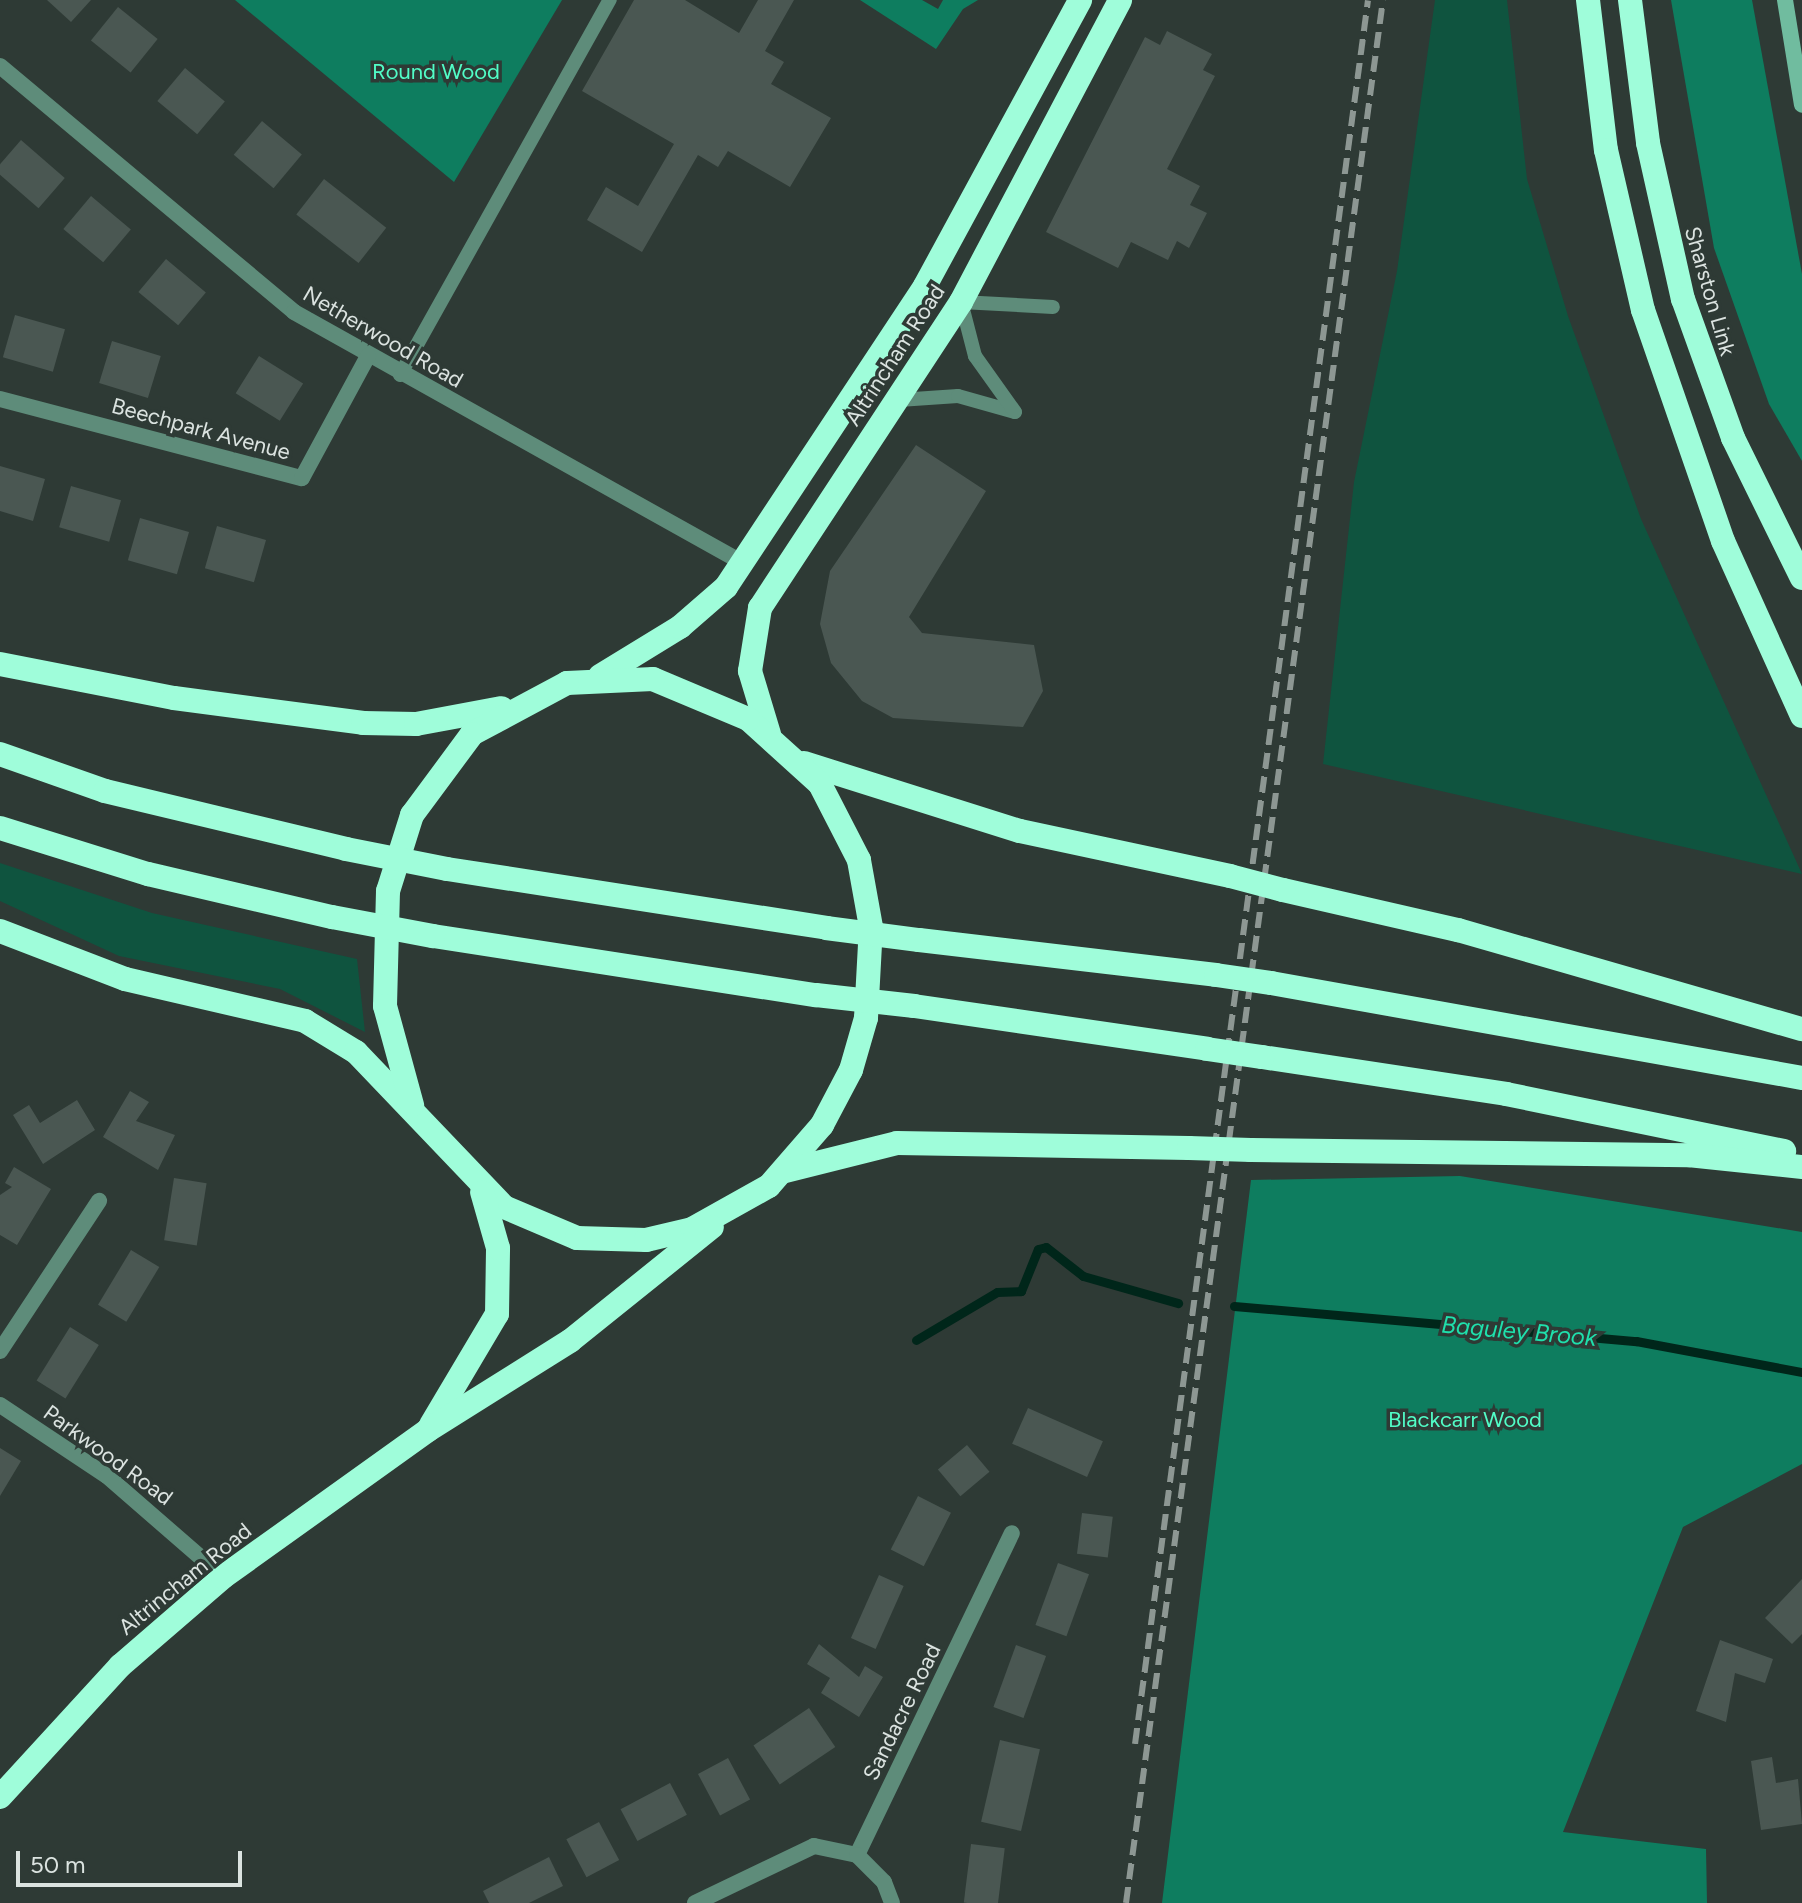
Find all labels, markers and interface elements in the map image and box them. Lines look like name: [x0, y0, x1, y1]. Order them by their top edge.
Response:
park label: Round Wood: [372, 59, 500, 85]
street label: Sharston Link: [1679, 223, 1741, 359]
street label: Altrincham Road: [840, 279, 950, 431]
street label: Netherwood Road: [298, 280, 468, 394]
street label: Beechpark Avenue: [109, 392, 293, 466]
water label: Baguley Brook: [1440, 1310, 1598, 1352]
street label: Parkwood Road: [38, 1399, 178, 1511]
park label: Blackcarr Wood: [1388, 1407, 1542, 1433]
street label: Altrincham Road: [113, 1517, 257, 1641]
street label: Sandacre Road: [858, 1639, 946, 1785]
scale bar: [20, 1835, 246, 1885]
text: 50 m: [30, 1850, 86, 1879]

